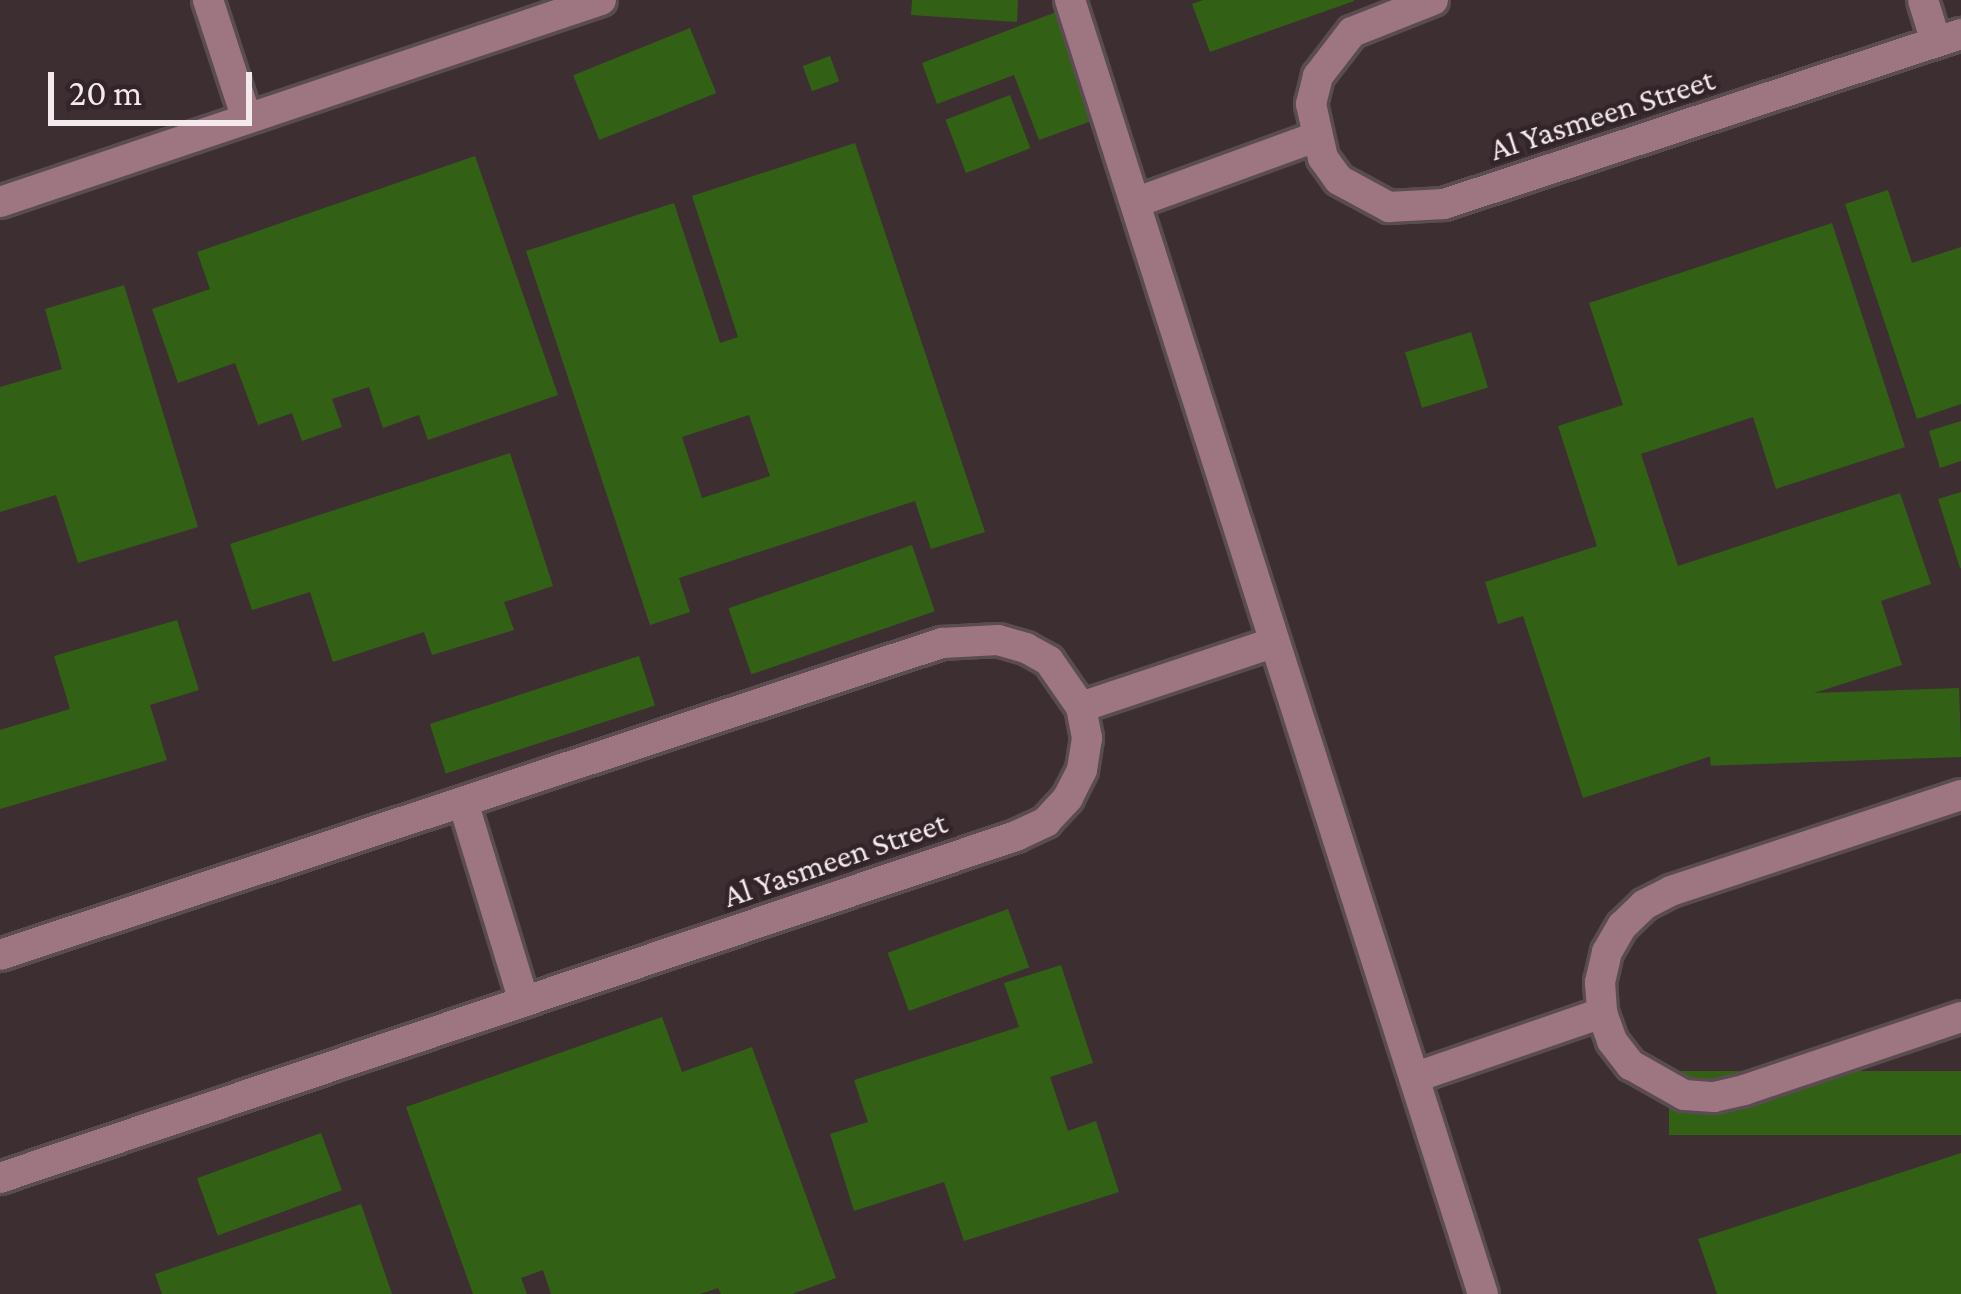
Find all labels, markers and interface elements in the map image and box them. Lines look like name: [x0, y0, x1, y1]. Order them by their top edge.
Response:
scale bar: [54, 48, 258, 122]
street label: Al Yasmeen Street: [1485, 59, 1719, 169]
text: 20 m: [69, 73, 142, 113]
street label: Al Yasmeen Street: [718, 802, 952, 916]

